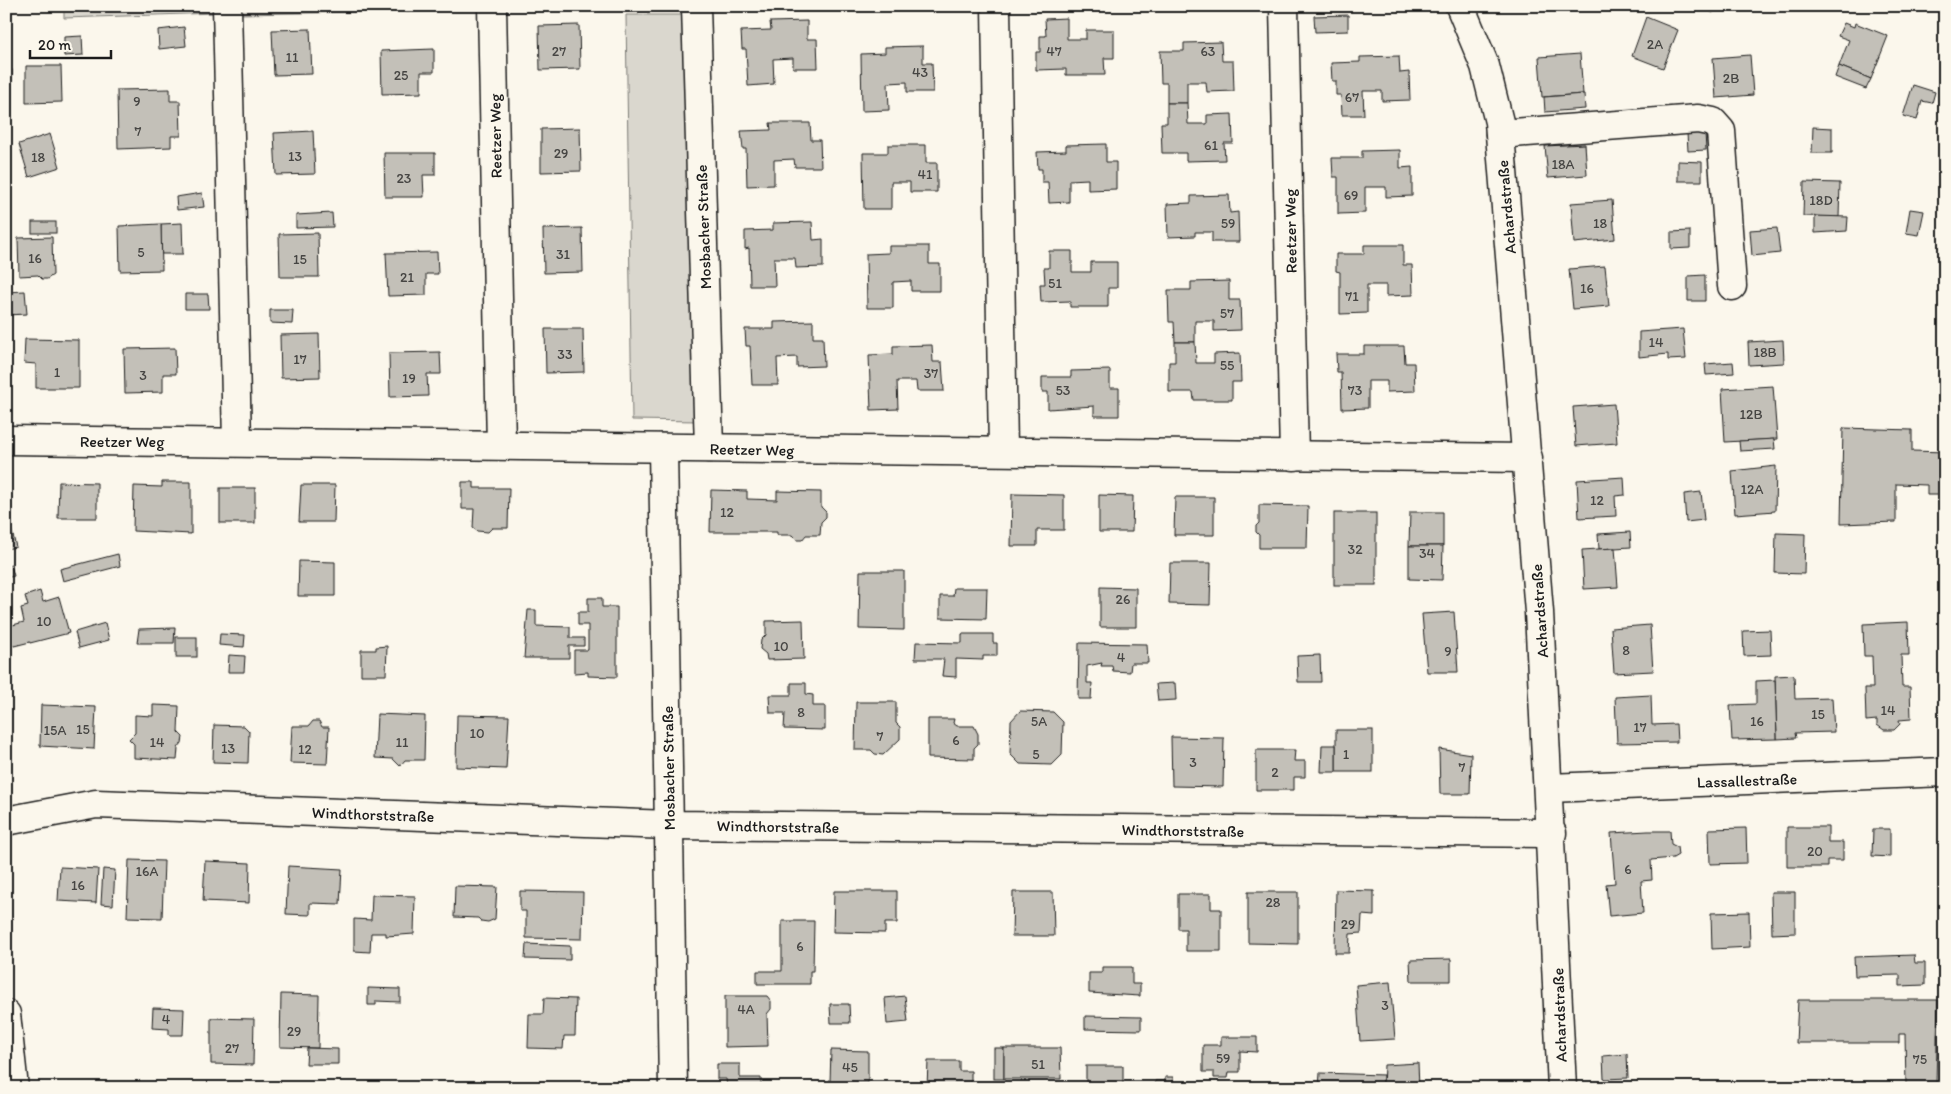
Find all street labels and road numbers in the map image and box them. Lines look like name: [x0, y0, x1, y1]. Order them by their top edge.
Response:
street label: Reetzer Weg: [485, 93, 506, 179]
street label: Achardstraße: [1493, 159, 1520, 255]
street label: Mosbacher Straße: [692, 164, 715, 290]
street label: Reetzer Weg: [1280, 188, 1301, 274]
street label: Reetzer Weg: [80, 432, 165, 451]
street label: Reetzer Weg: [709, 439, 795, 460]
street label: Achardstraße: [1527, 563, 1552, 659]
street label: Mosbacher Straße: [658, 706, 679, 830]
street label: Lassallestraße: [1696, 769, 1798, 792]
street label: Windthorststraße: [311, 803, 435, 826]
street label: Windthorststraße: [717, 816, 839, 837]
street label: Windthorststraße: [1122, 820, 1244, 841]
street label: Achardstraße: [1548, 967, 1571, 1062]

